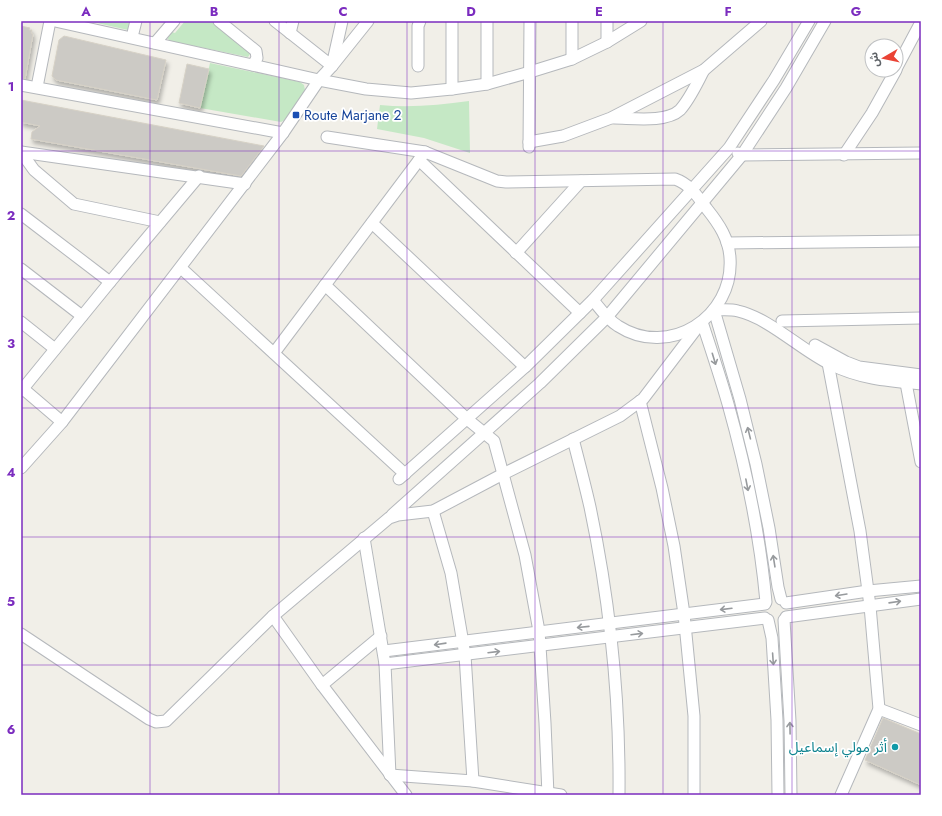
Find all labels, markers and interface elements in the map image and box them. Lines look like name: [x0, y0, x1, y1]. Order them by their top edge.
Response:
text: A: [80, 2, 91, 21]
text: B: [210, 2, 219, 21]
text: C: [338, 2, 348, 21]
text: D: [466, 2, 476, 21]
text: E: [595, 2, 603, 21]
text: F: [724, 2, 732, 21]
text: G: [851, 2, 862, 21]
north arrow: [864, 38, 904, 78]
text: ش: [865, 51, 883, 68]
text: 1: [8, 77, 14, 96]
place label: Route Marjane 2: [304, 105, 401, 125]
marker: Route Marjane 2: [291, 110, 301, 120]
text: 2: [7, 206, 15, 225]
text: 3: [7, 334, 15, 353]
one-way arrow: [711, 353, 718, 366]
one-way arrow: [744, 427, 752, 440]
text: 4: [6, 463, 16, 482]
one-way arrow: [743, 478, 751, 491]
one-way arrow: [770, 555, 778, 568]
one-way arrow: [834, 591, 847, 599]
text: 5: [7, 592, 15, 611]
one-way arrow: [888, 598, 901, 606]
one-way arrow: [720, 605, 733, 613]
one-way arrow: [577, 623, 590, 630]
one-way arrow: [630, 630, 643, 638]
one-way arrow: [434, 640, 447, 648]
one-way arrow: [487, 648, 500, 655]
one-way arrow: [770, 652, 777, 665]
text: 6: [7, 720, 16, 739]
one-way arrow: [786, 722, 794, 735]
place label: أثر مولي إسماعيل: [789, 737, 887, 758]
marker: أثر مولي إسماعيل: [890, 742, 900, 752]

